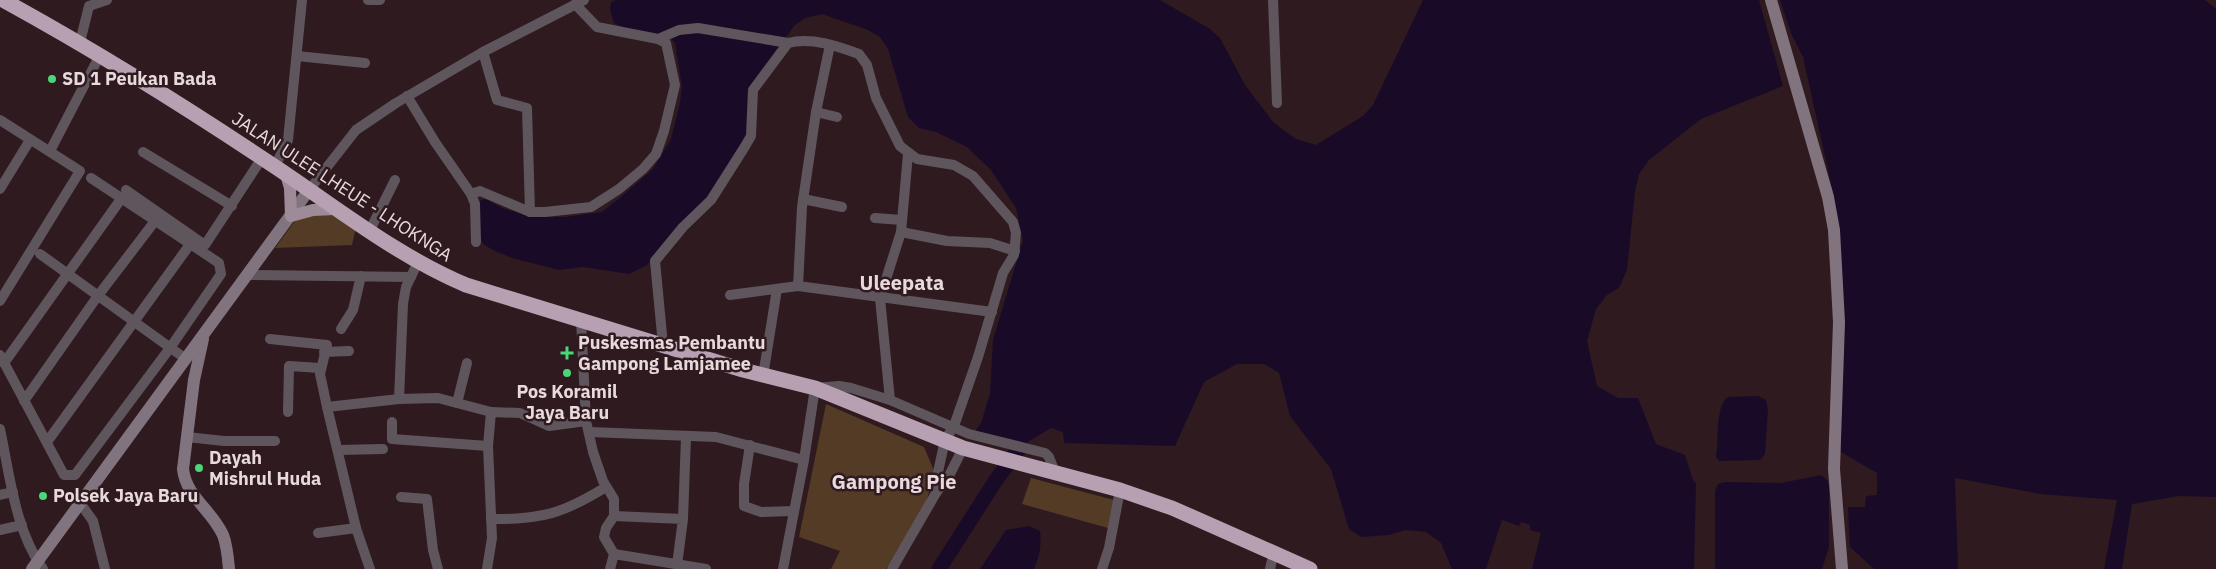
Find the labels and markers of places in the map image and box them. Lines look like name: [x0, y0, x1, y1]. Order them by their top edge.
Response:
place label: SD 1 Peukan Bada: [62, 67, 216, 90]
marker: SD 1 Peukan Bada: [46, 73, 58, 85]
place label: Puskesmas Pembantu Gampong Lamjamee: [578, 331, 766, 375]
marker: Puskesmas Pembantu Gampong Lamjamee: [560, 346, 574, 360]
marker: Pos Koramil Jaya Baru: [561, 367, 573, 379]
place label: Pos Koramil Jaya Baru: [516, 380, 618, 424]
place label: Dayah Mishrul Huda: [209, 446, 321, 490]
marker: Dayah Mishrul Huda: [193, 462, 205, 474]
place label: Polsek Jaya Baru: [53, 484, 198, 507]
marker: Polsek Jaya Baru: [37, 490, 49, 502]

